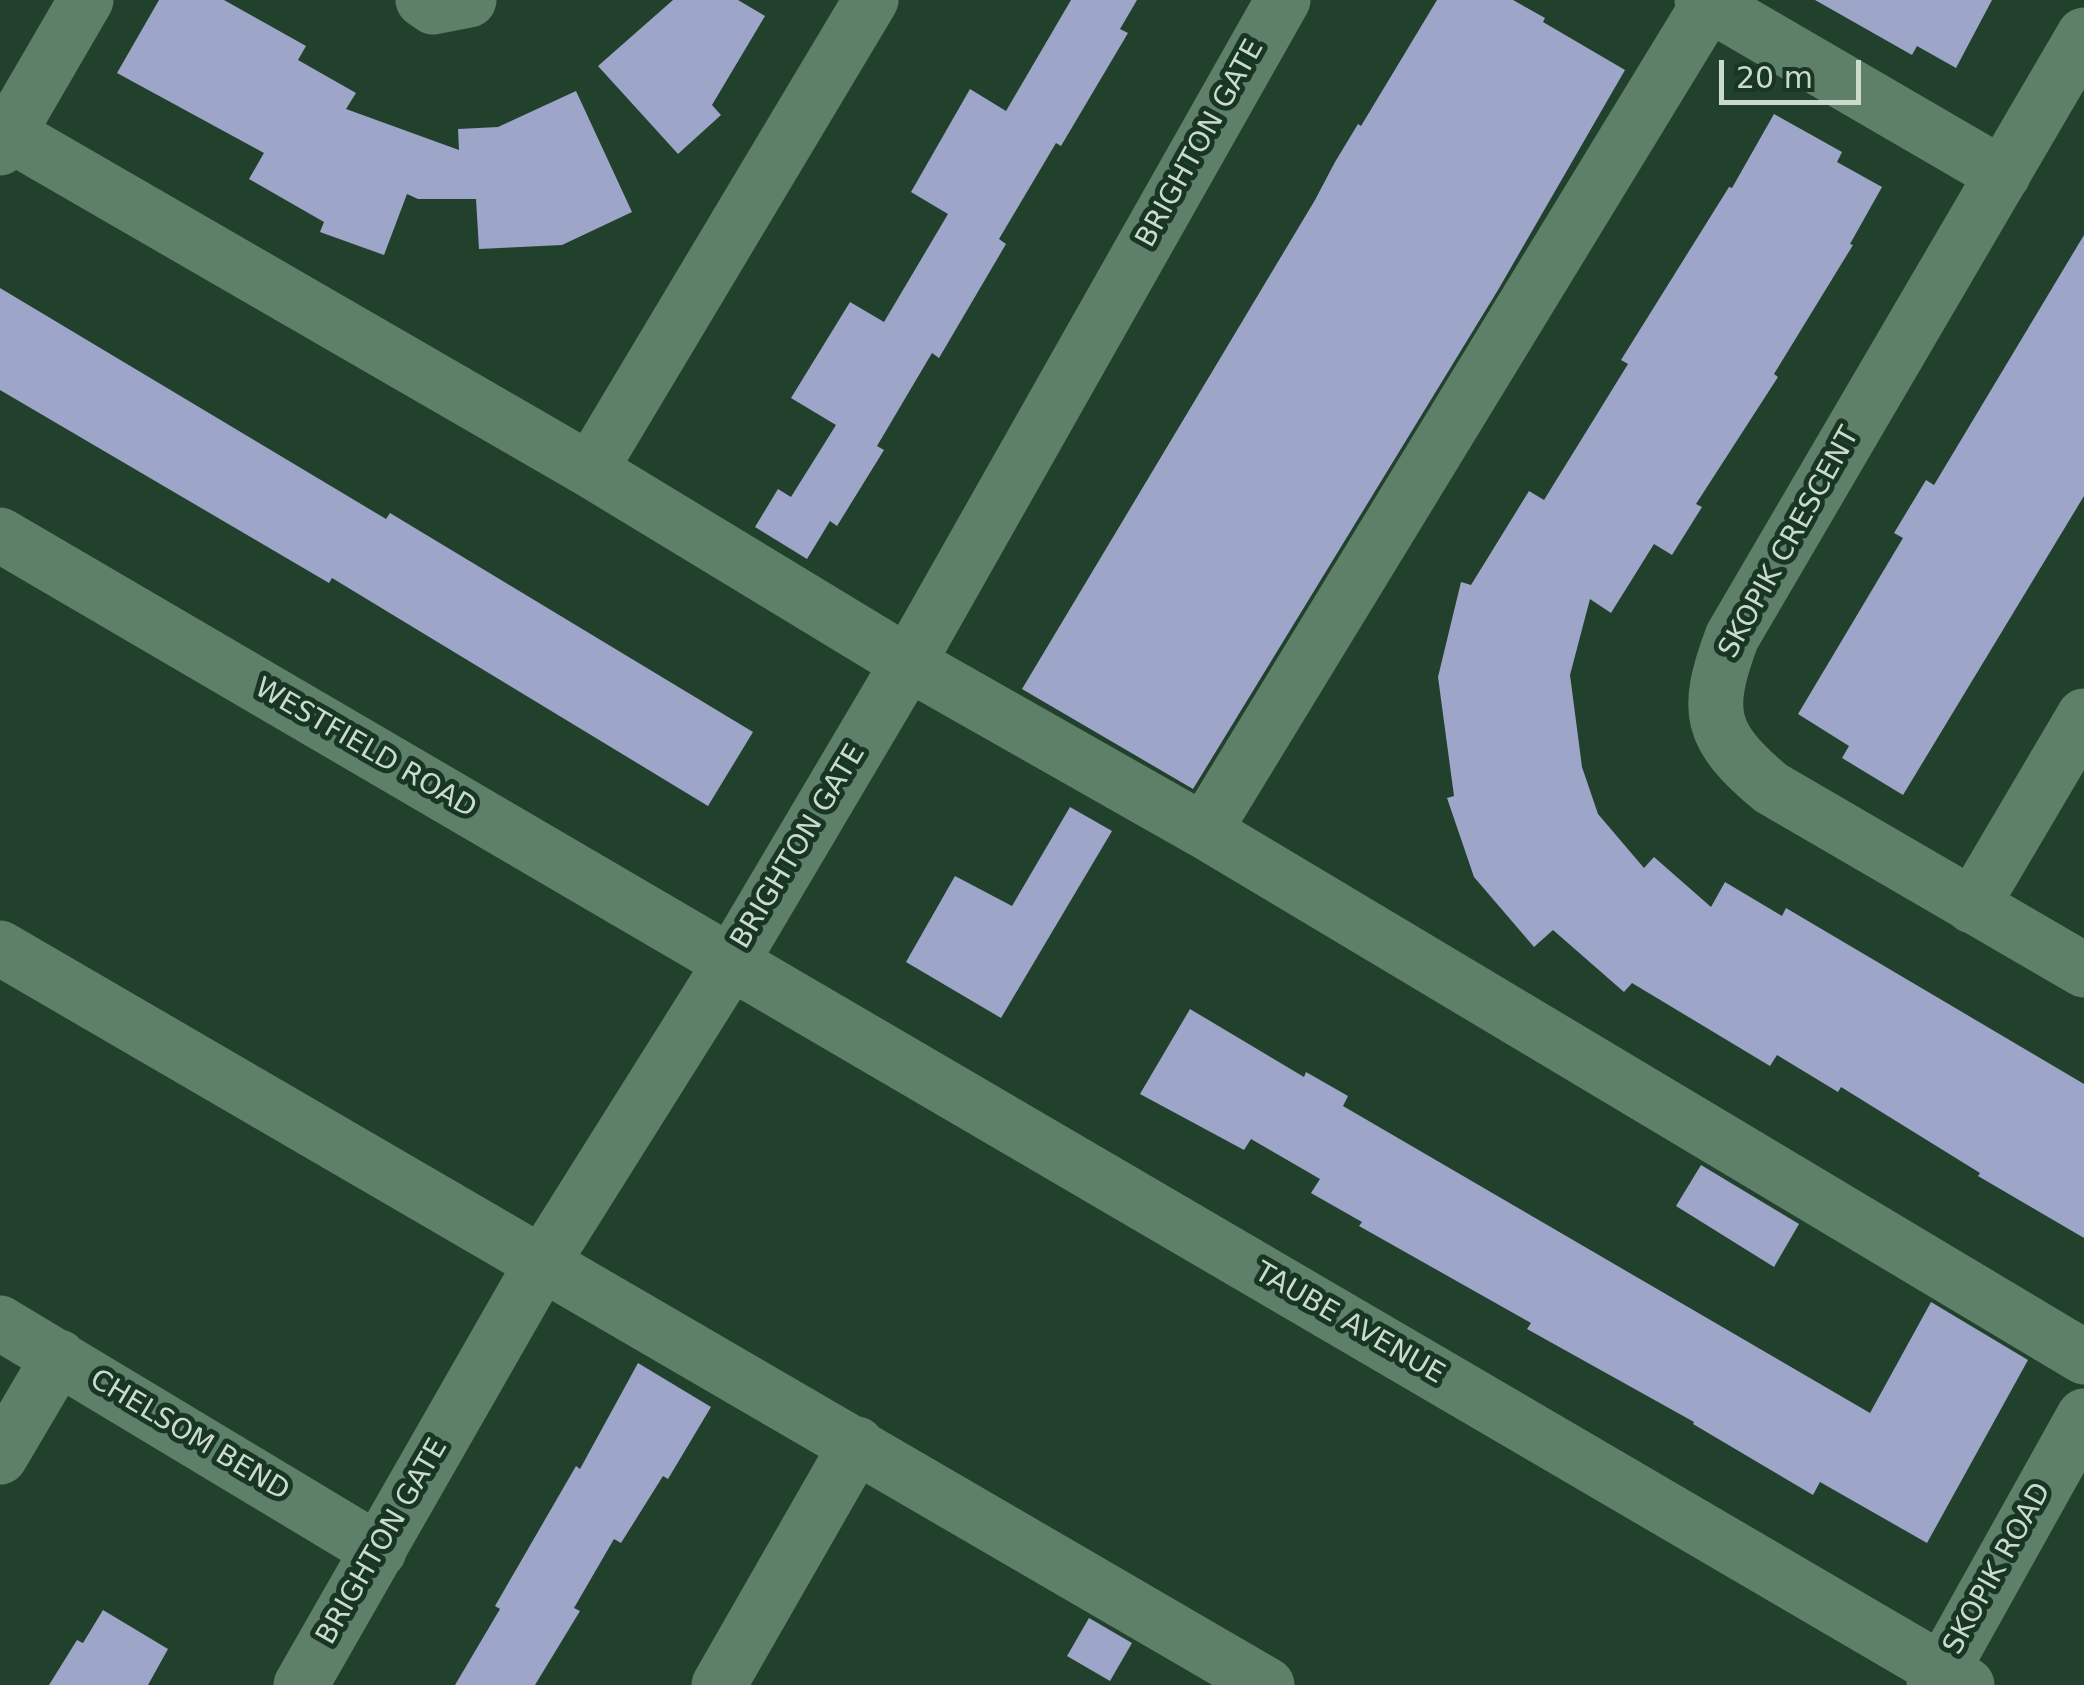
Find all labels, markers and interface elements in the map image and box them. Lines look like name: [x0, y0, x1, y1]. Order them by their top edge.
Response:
street label: BRIGHTON GATE: [1130, 34, 1272, 254]
scale bar: [1724, 40, 1866, 102]
text: 20 m: [1736, 60, 1813, 95]
street label: SKOPIK CRESCENT: [1713, 422, 1867, 664]
street label: WESTFIELD ROAD: [248, 672, 482, 826]
street label: BRIGHTON GATE: [725, 739, 873, 955]
street label: TAUBE AVENUE: [1248, 1256, 1450, 1392]
street label: CHELSOM BEND: [83, 1363, 295, 1509]
street label: BRIGHTON GATE: [310, 1433, 456, 1651]
street label: SKOPIK ROAD: [1937, 1477, 2059, 1661]

